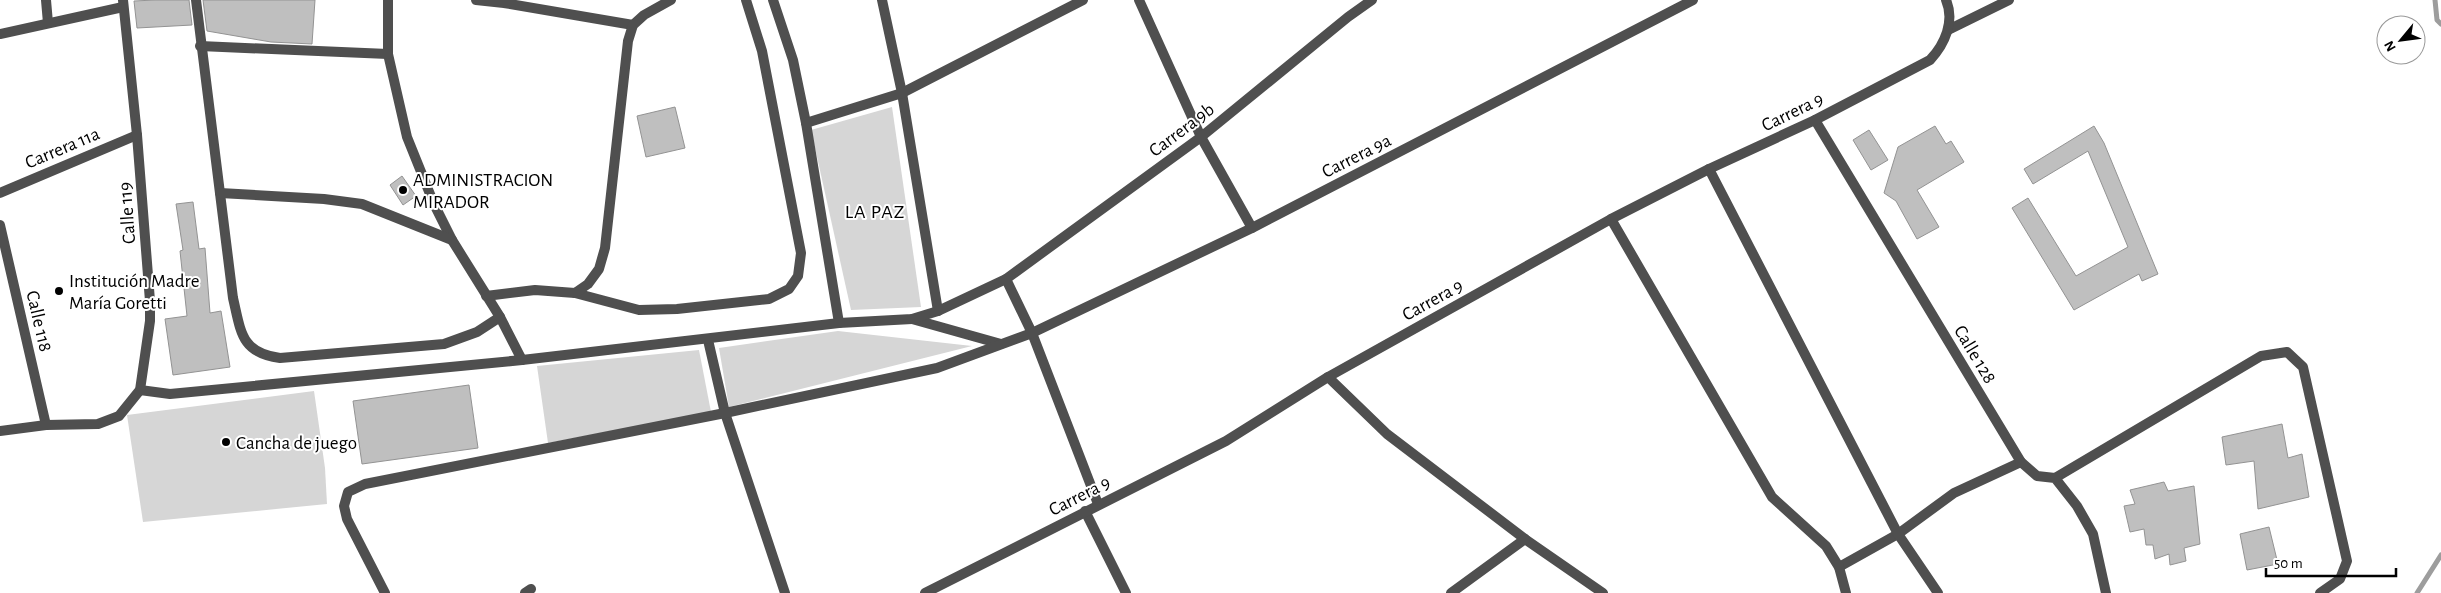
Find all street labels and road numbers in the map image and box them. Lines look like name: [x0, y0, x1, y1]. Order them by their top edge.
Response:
street label: Carrera 9: [1759, 89, 1827, 135]
street label: Carrera 9b: [1146, 100, 1218, 161]
street label: Carrera 11a: [22, 124, 103, 173]
street label: Carrera 9a: [1319, 131, 1395, 182]
street label: Calle 119: [116, 181, 139, 244]
street label: Carrera 9: [1399, 276, 1466, 325]
street label: Calle 118: [22, 289, 55, 354]
street label: Calle 128: [1950, 322, 1999, 387]
street label: Carrera 9: [1046, 473, 1114, 520]

